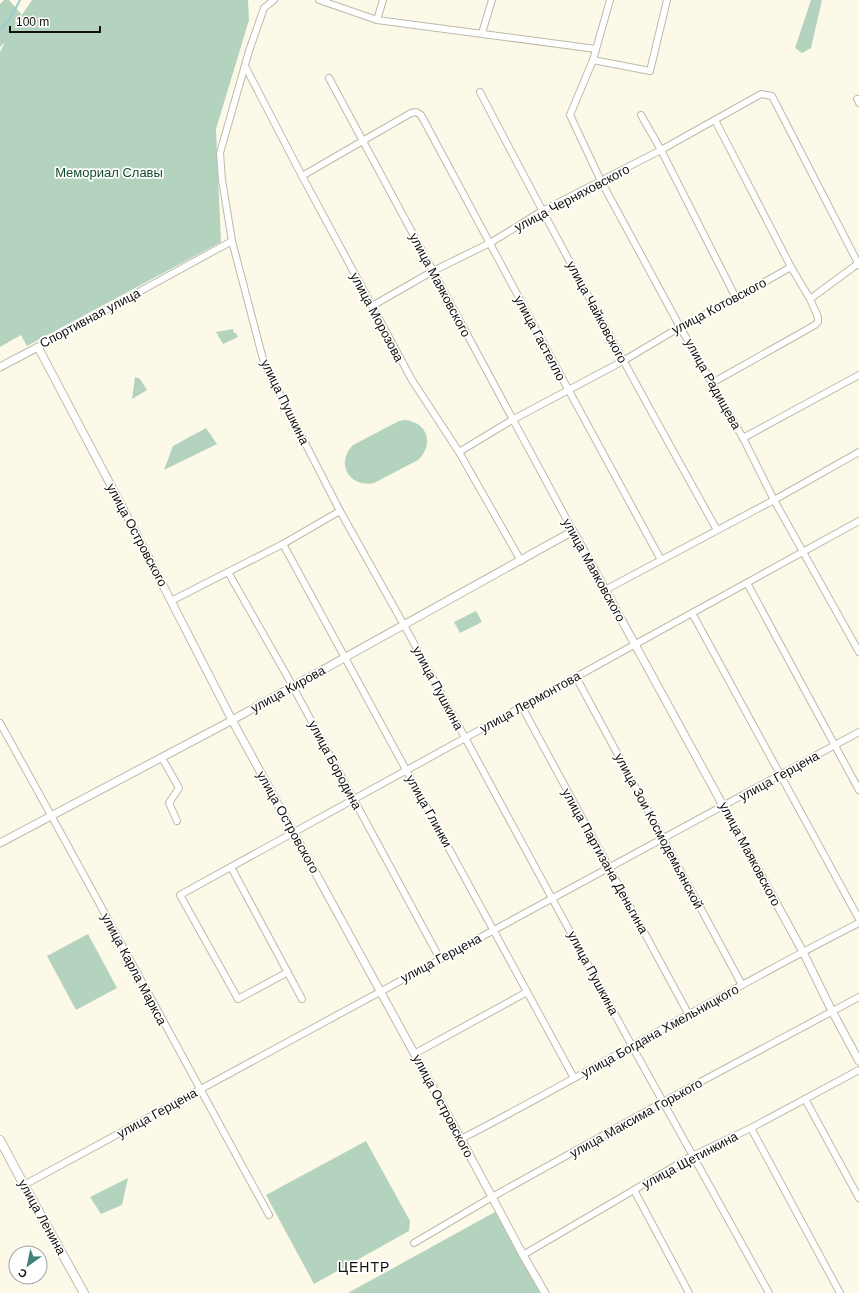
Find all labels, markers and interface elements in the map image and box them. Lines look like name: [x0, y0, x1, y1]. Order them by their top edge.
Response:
scale bar: [10, 8, 100, 34]
text: 100 m: [16, 15, 49, 29]
street label: улица Черняховского: [512, 161, 632, 235]
park label: Мемориал Славы: [55, 165, 163, 180]
street label: улица Маяковского: [406, 230, 474, 340]
street label: улица Чайковского: [564, 258, 630, 366]
street label: улица Морозова: [347, 270, 407, 365]
street label: улица Котовского: [669, 275, 769, 337]
street label: Спортивная улица: [37, 285, 143, 351]
street label: улица Гастелло: [511, 293, 569, 383]
street label: улица Радищева: [682, 336, 745, 433]
street label: улица Пушкина: [258, 357, 312, 448]
street label: улица Островского: [104, 481, 170, 589]
street label: улица Маяковского: [559, 516, 629, 624]
street label: улица Пушкина: [410, 643, 467, 733]
street label: улица Кирова: [248, 662, 328, 716]
street label: улица Лермонтова: [477, 668, 584, 736]
street label: улица Бородина: [305, 718, 365, 813]
street label: улица Герцена: [736, 748, 822, 804]
street label: улица Зои Космодемьянской: [612, 751, 706, 911]
street label: улица Островского: [254, 768, 322, 876]
street label: улица Глинки: [403, 772, 455, 850]
street label: улица Партизана Деньгина: [559, 786, 652, 937]
street label: улица Маяковского: [716, 799, 784, 909]
street label: улица Карла Маркса: [98, 911, 170, 1028]
street label: улица Пушкина: [565, 928, 622, 1018]
street label: улица Герцена: [398, 930, 484, 985]
street label: улица Богдана Хмельницкого: [579, 981, 741, 1081]
street label: улица Островского: [410, 1052, 476, 1160]
street label: улица Максима Горького: [567, 1075, 705, 1161]
street label: улица Герцена: [114, 1085, 200, 1141]
street label: улица Щетинкина: [640, 1128, 741, 1192]
street label: улица Ленина: [15, 1177, 69, 1258]
north arrow: [8, 1245, 48, 1285]
district label: ЦЕНТР: [338, 1259, 390, 1275]
text: С: [16, 1266, 29, 1281]

